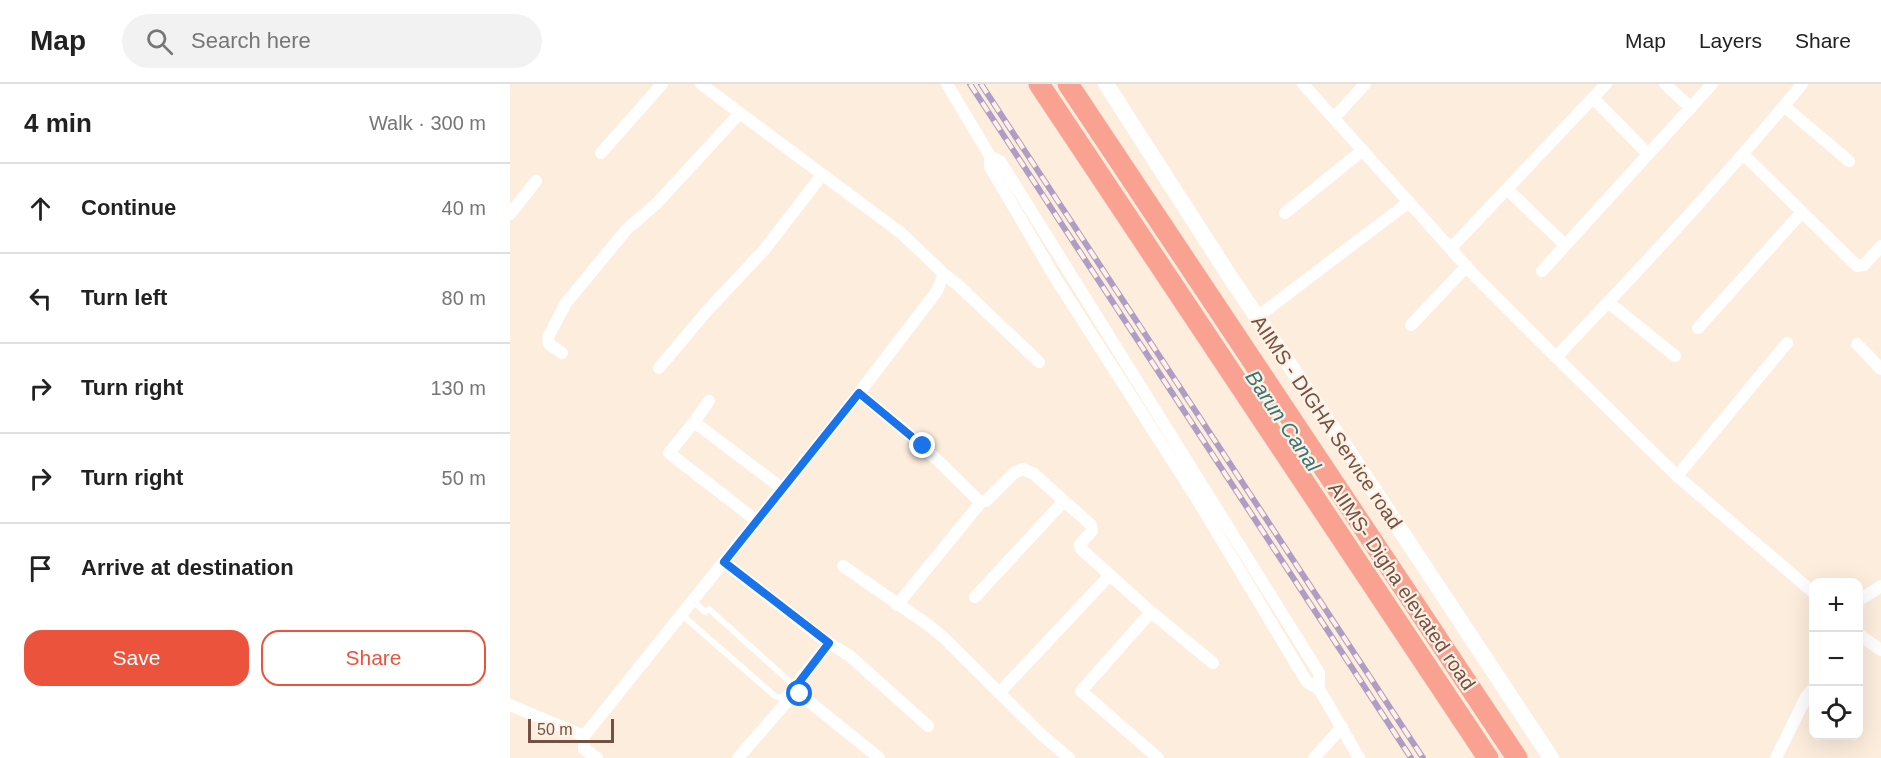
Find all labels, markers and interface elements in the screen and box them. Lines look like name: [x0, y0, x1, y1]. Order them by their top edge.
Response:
search box: [122, 14, 542, 68]
text: Map: [30, 25, 86, 56]
icon: search: [143, 25, 176, 58]
text: Search here: [191, 28, 311, 53]
text: Map: [1625, 29, 1666, 52]
text: Layers: [1699, 29, 1762, 52]
text: Share: [1795, 29, 1851, 52]
text: 4 min: [24, 108, 92, 138]
text: Walk · 300 m: [369, 112, 486, 134]
icon: ahead: [24, 192, 57, 225]
text: Continue: [81, 195, 176, 220]
text: 40 m: [442, 197, 486, 219]
icon: left: [24, 282, 57, 315]
text: Turn left: [81, 285, 167, 310]
text: 80 m: [442, 287, 486, 309]
street label: AIIMS - DIGHA Service road: [1247, 311, 1407, 533]
water label: Barun Canal: [1241, 366, 1326, 477]
icon: right: [24, 372, 57, 405]
text: Turn right: [81, 375, 183, 400]
text: 130 m: [430, 377, 486, 399]
route end: [909, 432, 935, 458]
icon: right: [24, 462, 57, 495]
text: Turn right: [81, 465, 183, 490]
text: 50 m: [442, 467, 486, 489]
street label: AIIMS- Digha elevated road: [1324, 478, 1480, 694]
icon: arrive: [24, 552, 57, 585]
text: Arrive at destination: [81, 555, 294, 580]
map controls: [1809, 578, 1863, 740]
button: +: [1809, 578, 1863, 632]
button: Save: [24, 630, 249, 686]
button: Share: [261, 630, 486, 686]
button: −: [1809, 632, 1863, 686]
route start: [786, 680, 812, 706]
button: locate: [1809, 686, 1863, 740]
scale bar: [528, 716, 614, 744]
text: 50 m: [537, 721, 573, 738]

